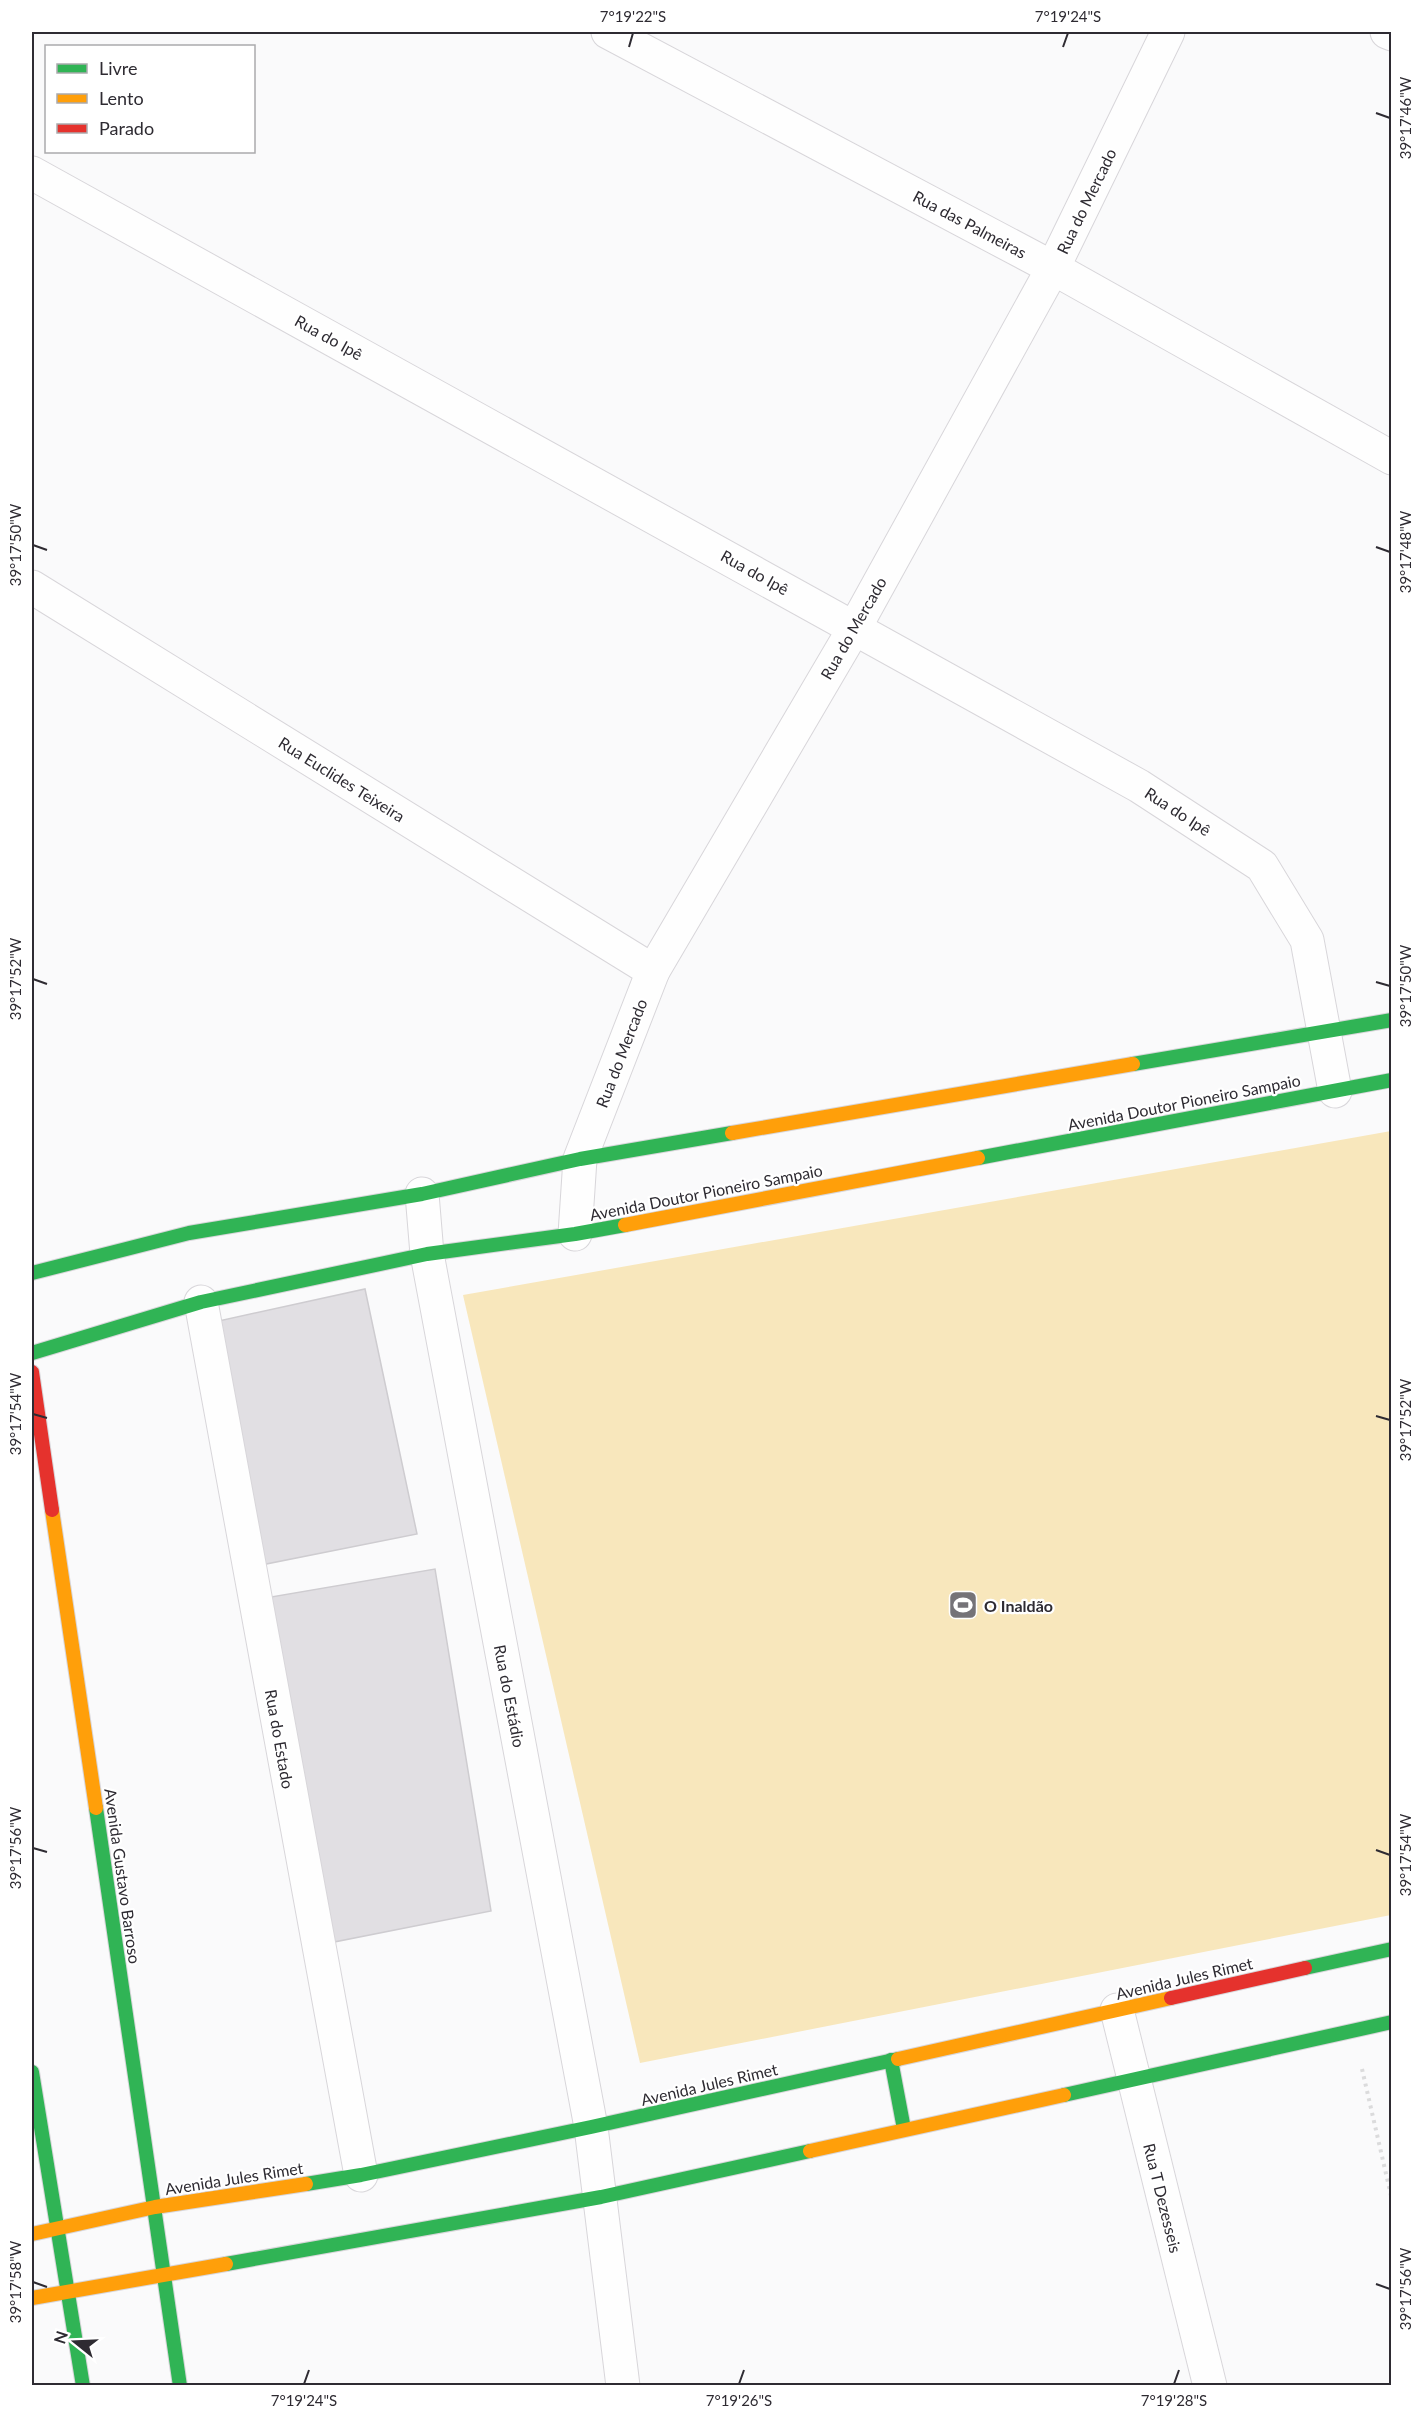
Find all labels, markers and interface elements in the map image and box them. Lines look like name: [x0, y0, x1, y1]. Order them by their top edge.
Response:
text: 7°19'22"S: [600, 7, 666, 25]
text: 7°19'24"S: [1035, 7, 1101, 25]
legend: [45, 45, 255, 153]
text: Livre: [99, 57, 138, 79]
text: 39°17'46"W: [1396, 76, 1414, 159]
text: Lento: [99, 87, 144, 109]
text: Parado: [99, 117, 154, 139]
street label: Rua do Mercado: [1052, 145, 1120, 257]
street label: Rua das Palmeiras: [910, 186, 1030, 262]
street label: Rua do Ipê: [292, 311, 366, 363]
text: 39°17'50"W: [6, 503, 24, 586]
text: 39°17'48"W: [1396, 510, 1414, 593]
street label: Rua do Ipê: [718, 546, 792, 598]
street label: Rua do Mercado: [816, 573, 890, 683]
street label: Rua Euclides Teixeira: [275, 733, 409, 825]
street label: Rua do Ipê: [1142, 783, 1214, 839]
text: 39°17'52"W: [6, 937, 24, 1020]
text: 39°17'50"W: [1396, 944, 1414, 1027]
street label: Rua do Mercado: [592, 996, 650, 1110]
street label: Avenida Doutor Pioneiro Sampaio: [1066, 1070, 1302, 1134]
street label: Avenida Doutor Pioneiro Sampaio: [588, 1160, 824, 1224]
text: 39°17'54"W: [6, 1372, 24, 1455]
text: 39°17'52"W: [1396, 1378, 1414, 1461]
sports icon: O Inaldão: [947, 1589, 979, 1621]
place label: O Inaldão: [984, 1596, 1053, 1615]
street label: Rua do Estádio: [491, 1643, 529, 1749]
street label: Rua do Estado: [262, 1688, 298, 1790]
street label: Avenida Gustavo Barroso: [101, 1787, 145, 1965]
text: 39°17'56"W: [6, 1806, 24, 1889]
text: 39°17'54"W: [1396, 1813, 1414, 1896]
street label: Avenida Jules Rimet: [1114, 1953, 1254, 2003]
street label: Avenida Jules Rimet: [639, 2059, 779, 2109]
street label: Rua T Dezesseis: [1140, 2141, 1186, 2255]
street label: Avenida Jules Rimet: [164, 2158, 305, 2198]
text: 39°17'58"W: [6, 2240, 24, 2323]
text: 39°17'56"W: [1396, 2247, 1414, 2330]
north arrow: [45, 2312, 105, 2372]
text: N: [49, 2328, 71, 2346]
text: 7°19'24"S: [271, 2391, 337, 2409]
text: 7°19'26"S: [706, 2391, 772, 2409]
text: 7°19'28"S: [1141, 2391, 1207, 2409]

